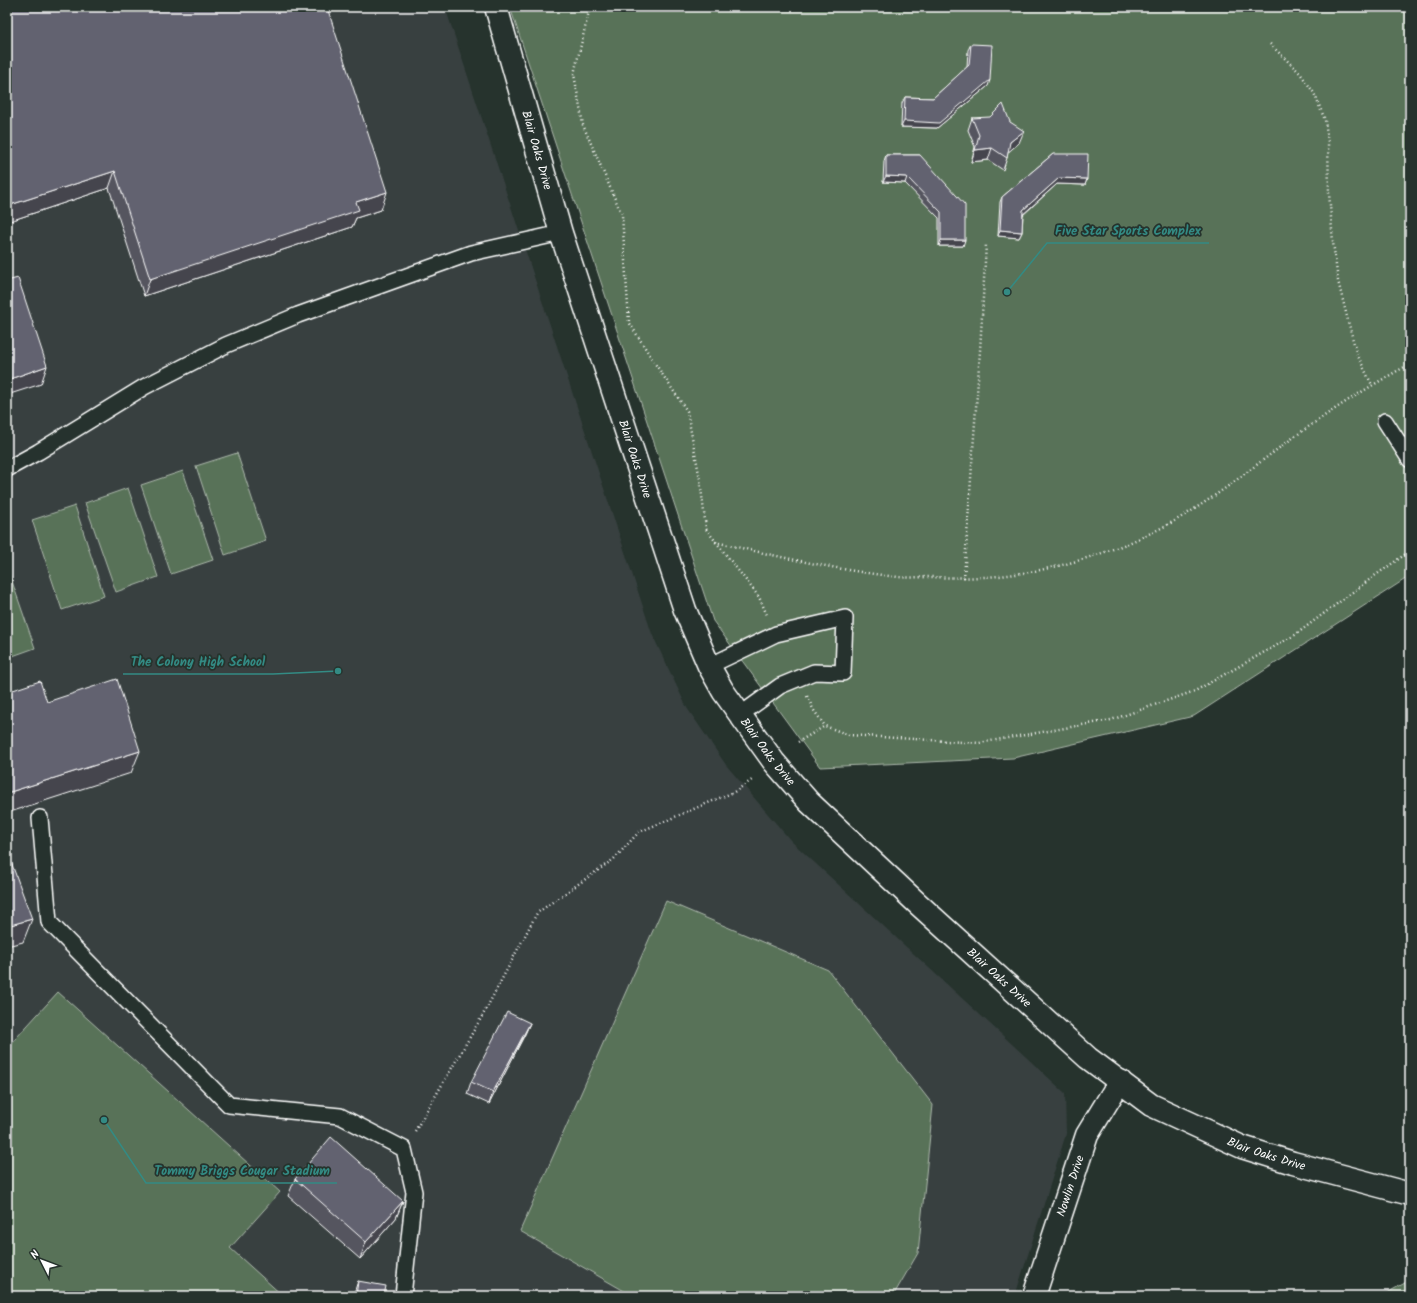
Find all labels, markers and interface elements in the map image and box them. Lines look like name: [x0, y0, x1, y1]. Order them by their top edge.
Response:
street label: Blair Oaks Drive: [516, 109, 557, 193]
callout: Five Star Sports Complex: [1047, 218, 1209, 243]
text: Five Star Sports Complex: [1055, 221, 1202, 242]
street label: Blair Oaks Drive: [613, 417, 657, 501]
callout: The Colony High School: [123, 649, 273, 674]
text: The Colony High School: [131, 652, 266, 673]
street label: Blair Oaks Drive: [735, 714, 800, 791]
street label: Blair Oaks Drive: [962, 943, 1036, 1013]
street label: Blair Oaks Drive: [1224, 1132, 1308, 1176]
street label: Nowlin Drive: [1052, 1152, 1090, 1219]
callout: Tommy Briggs Cougar Stadium: [146, 1158, 337, 1183]
text: Tommy Briggs Cougar Stadium: [154, 1161, 330, 1182]
north arrow: [22, 1241, 62, 1281]
text: N: [26, 1246, 44, 1264]

